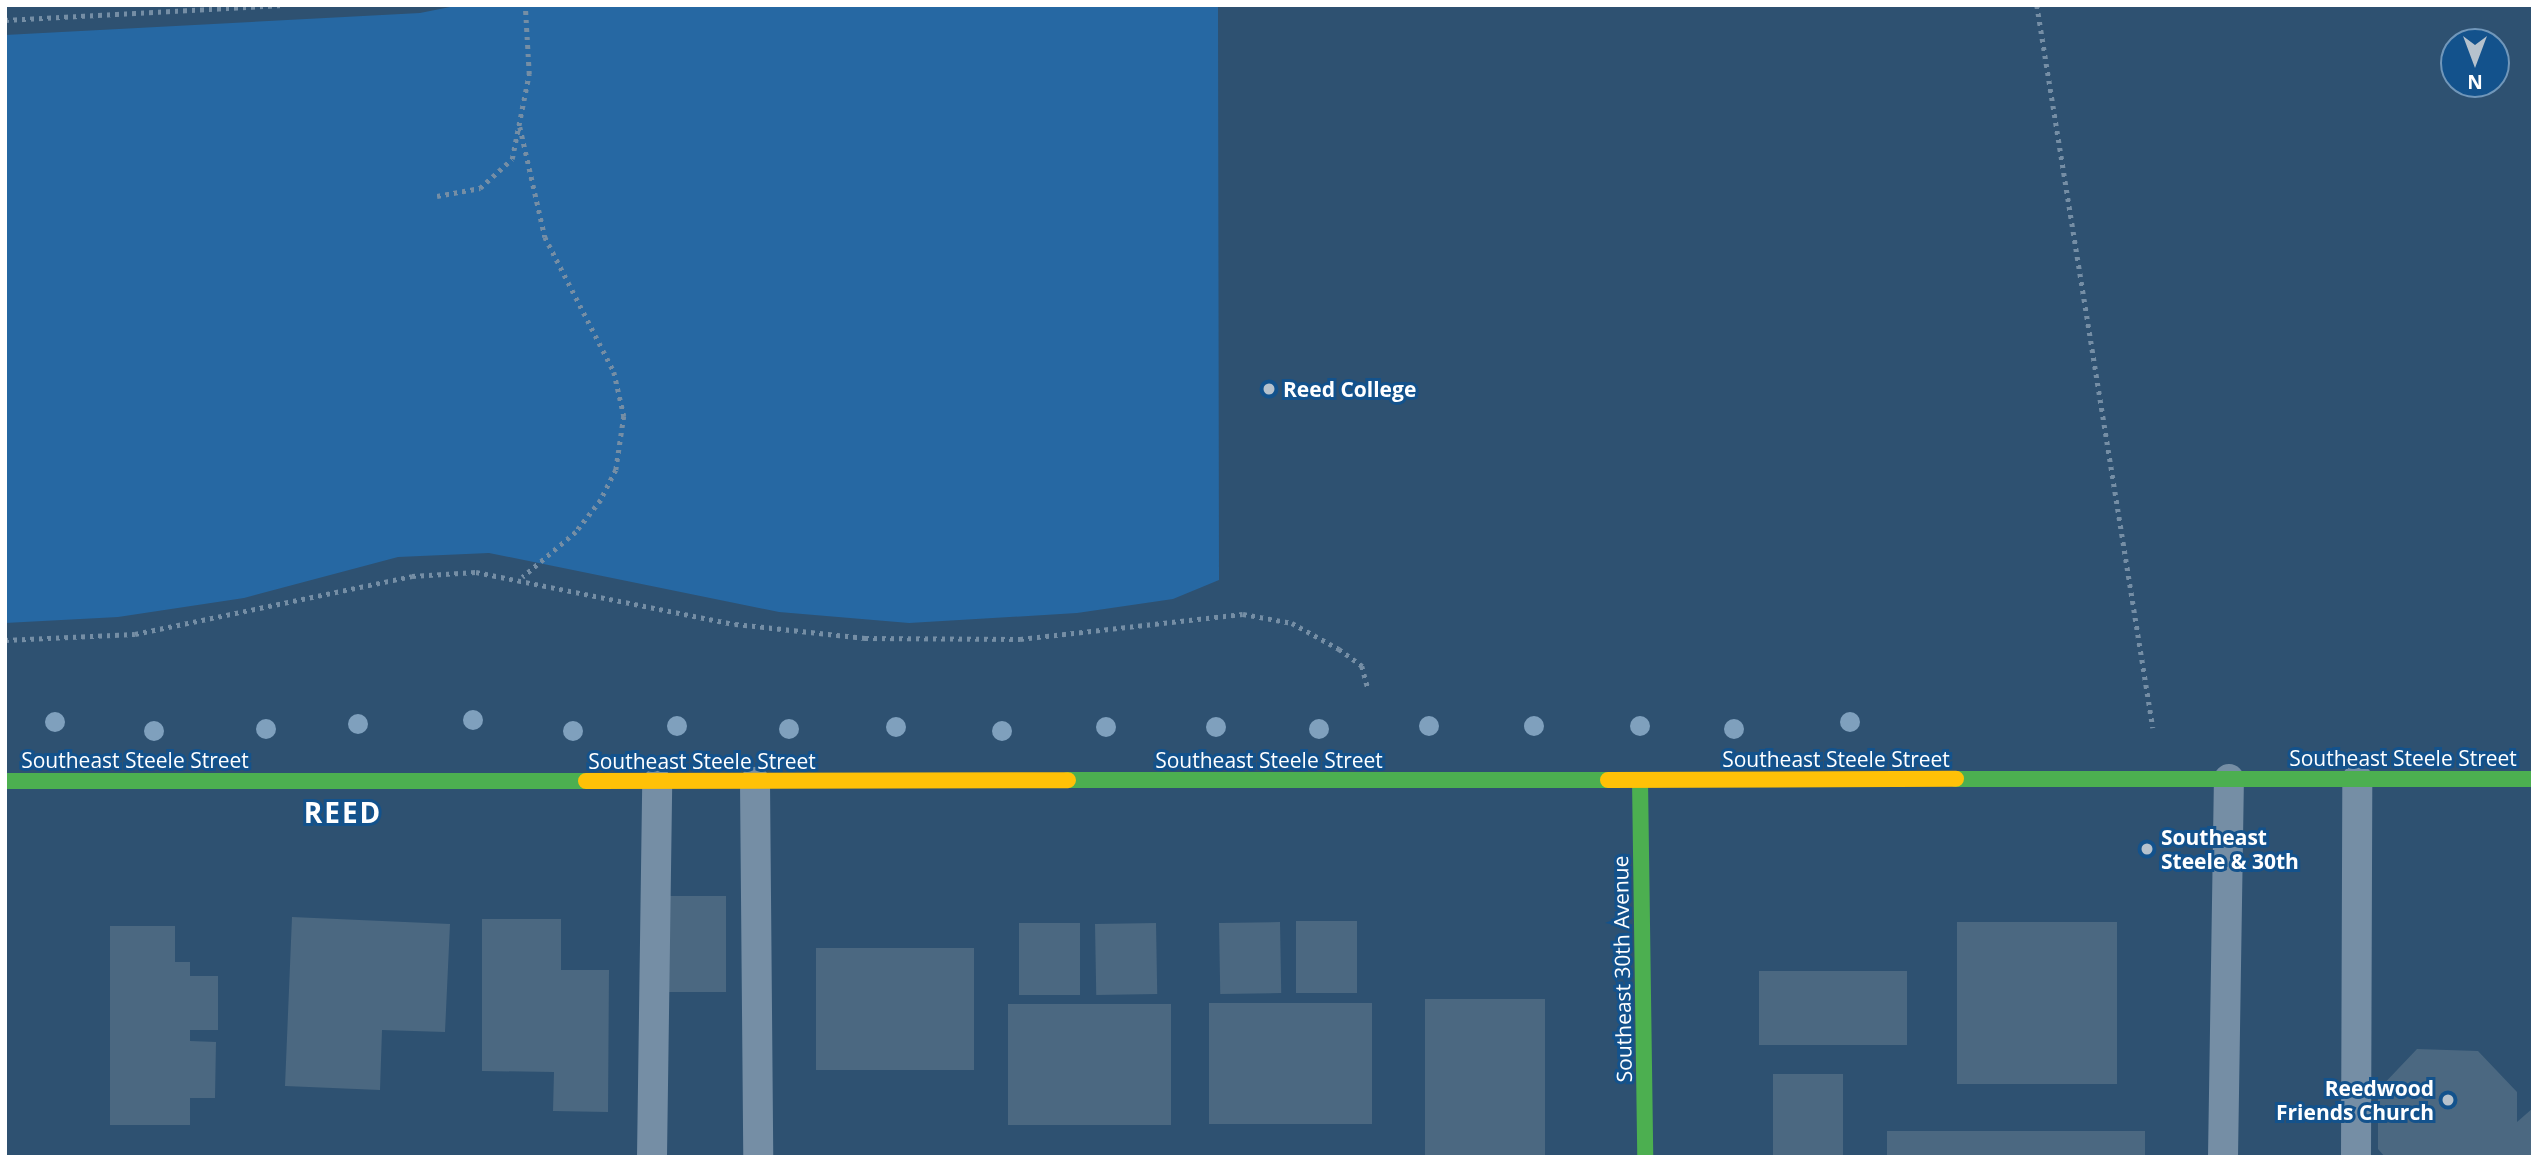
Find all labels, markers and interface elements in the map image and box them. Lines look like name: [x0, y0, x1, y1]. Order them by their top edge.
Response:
north arrow: [2440, 28, 2510, 98]
text: N: [2467, 69, 2483, 95]
place label: Reed College: [1283, 376, 1416, 402]
marker: Reed College: [1261, 381, 1277, 397]
street label: Southeast Steele Street: [2289, 745, 2517, 771]
street label: Southeast Steele Street: [1722, 746, 1950, 772]
street label: Southeast Steele Street: [21, 747, 249, 773]
street label: Southeast Steele Street: [1155, 747, 1383, 773]
street label: Southeast Steele Street: [588, 748, 816, 774]
district label: REED: [304, 795, 382, 829]
place label: Southeast Steele & 30th: [2161, 824, 2299, 874]
marker: Southeast Steele & 30th: [2139, 841, 2155, 857]
street label: Southeast 30th Avenue: [1607, 855, 1637, 1083]
place label: Reedwood Friends Church: [2276, 1075, 2434, 1125]
marker: Reedwood Friends Church: [2440, 1092, 2456, 1108]

